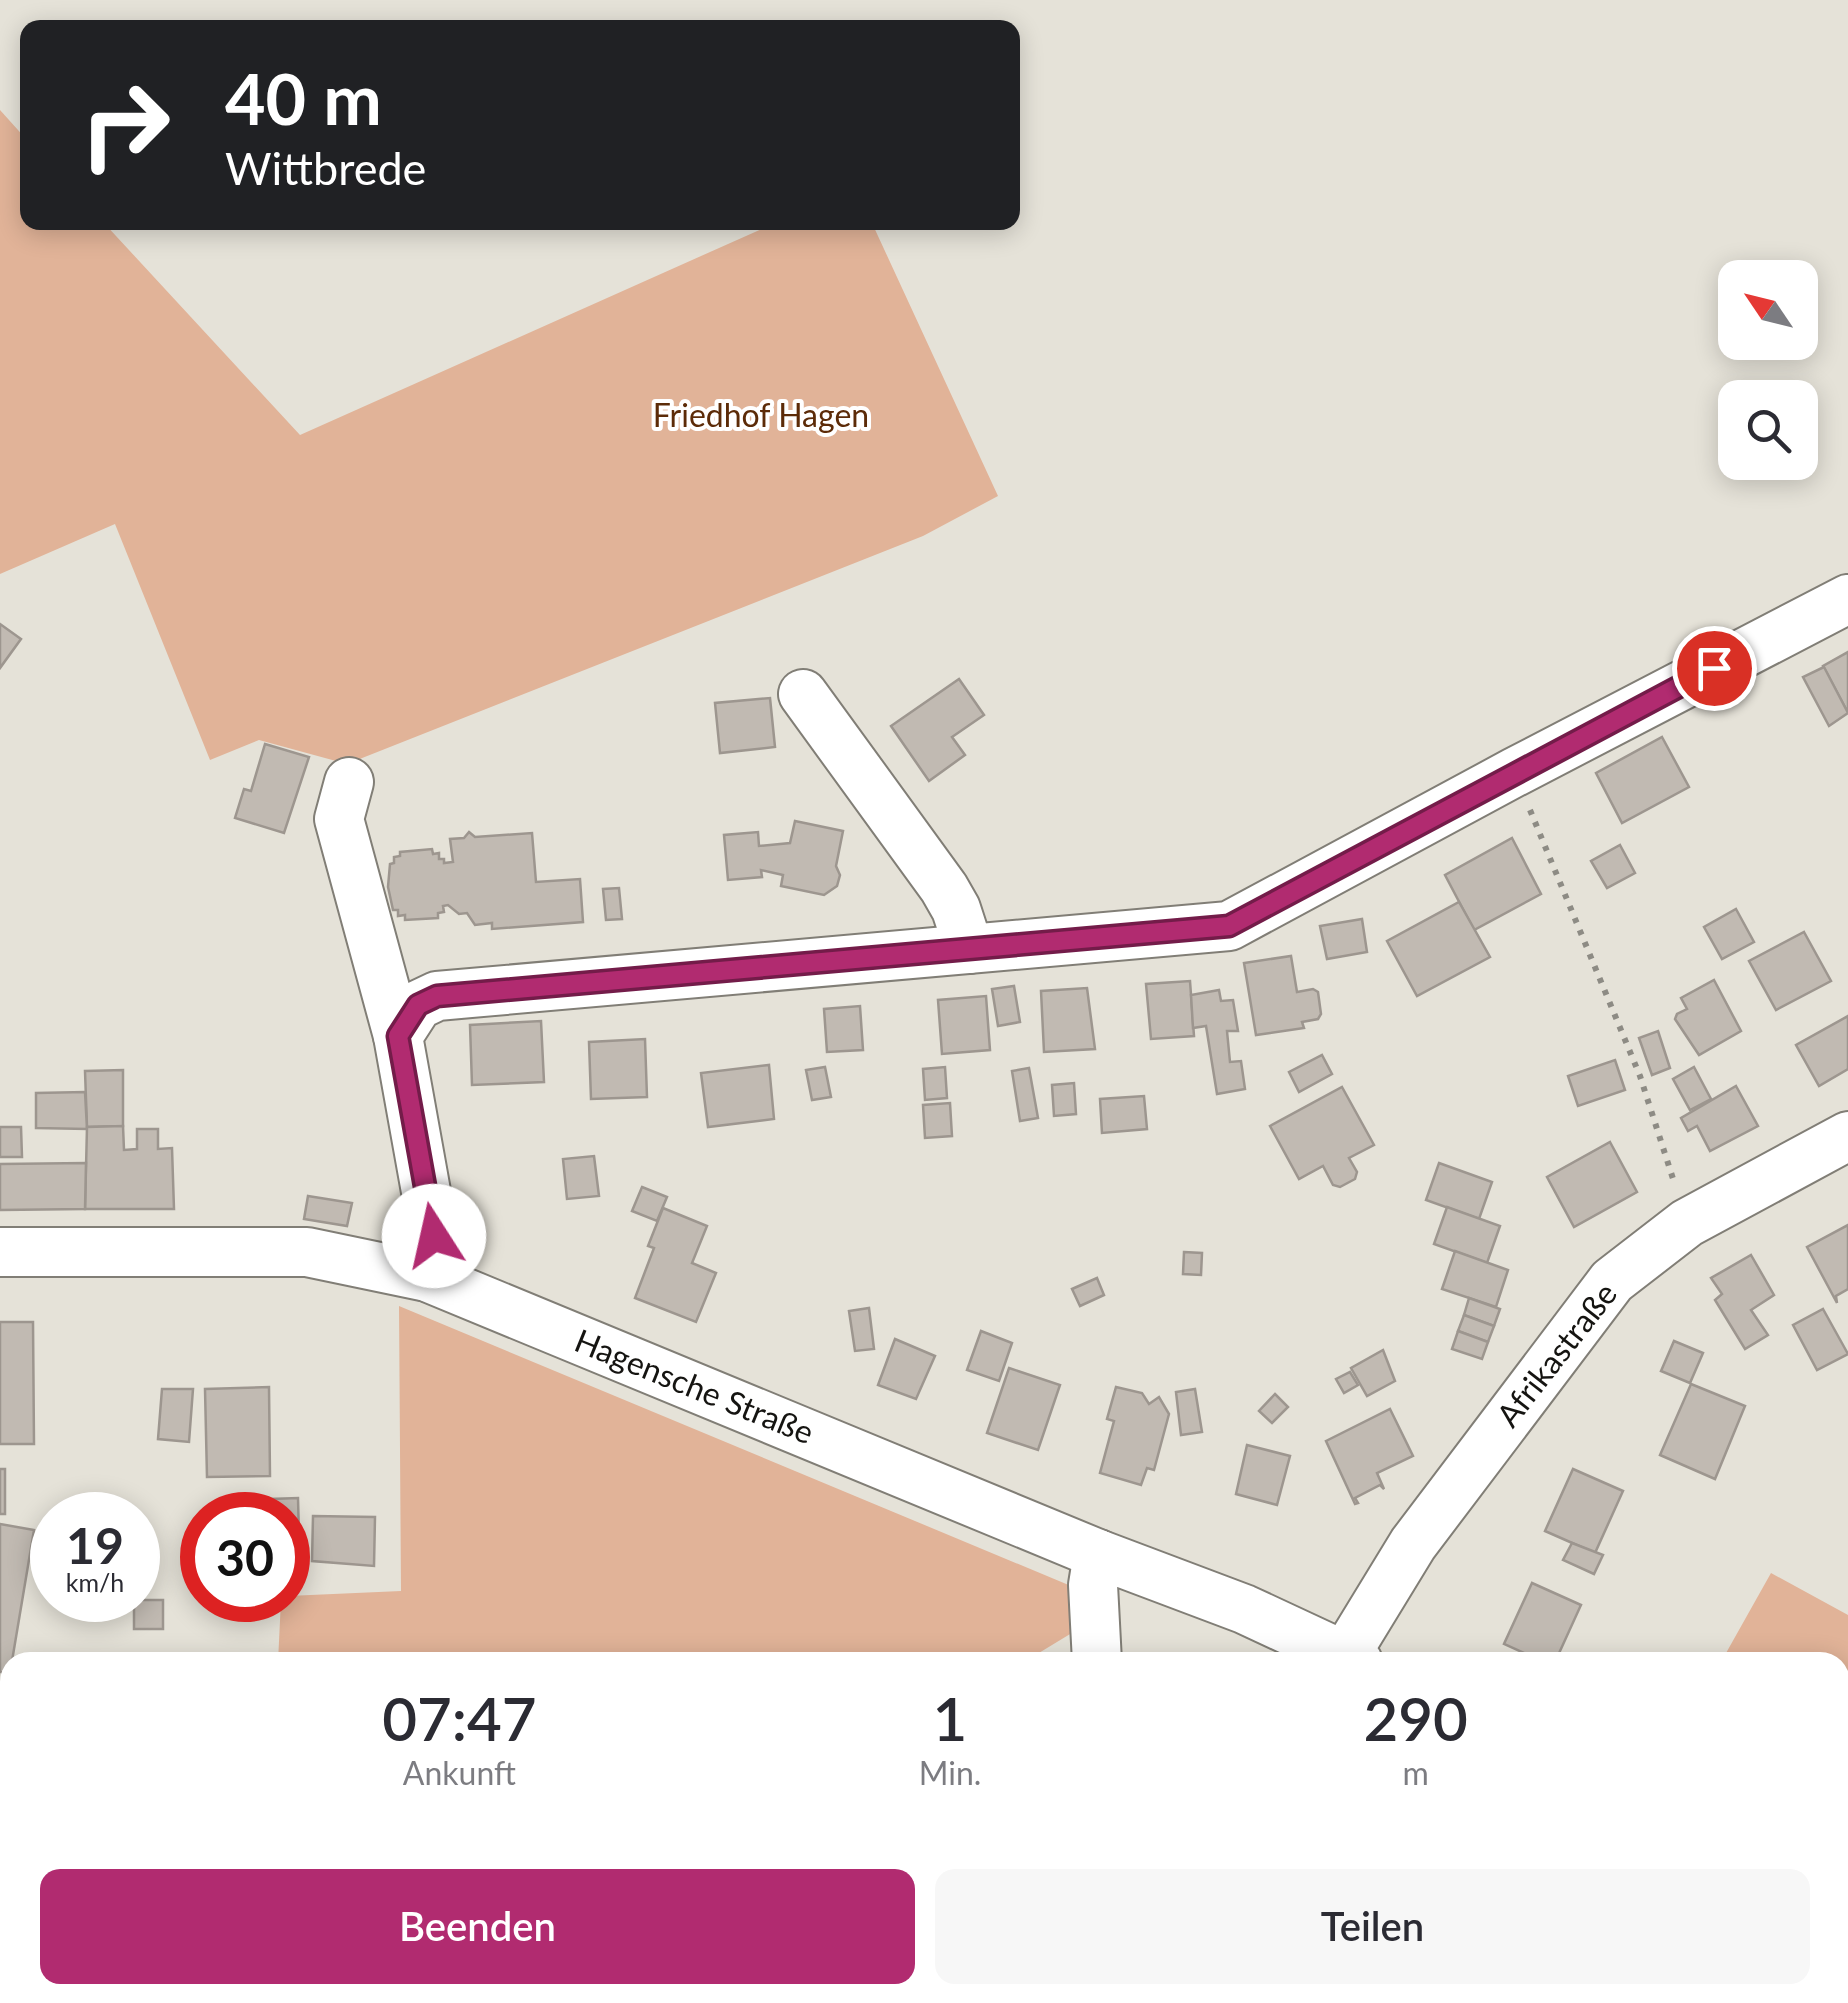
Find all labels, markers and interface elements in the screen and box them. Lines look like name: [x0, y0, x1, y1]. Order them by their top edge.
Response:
text: 40 m: [225, 56, 382, 140]
icon: right: [60, 60, 190, 190]
text: Wittbrede: [225, 141, 426, 195]
north arrow: [1718, 260, 1818, 360]
map controls: [1718, 260, 1818, 480]
button: search: [1718, 380, 1818, 480]
park label: Friedhof Hagen: [653, 395, 869, 434]
pin: [1672, 626, 1757, 711]
icon: arrive: [1687, 641, 1742, 696]
position arrow: [382, 1184, 486, 1288]
street label: Afrikastraße: [1488, 1274, 1624, 1434]
street label: Hagensche Straße: [570, 1320, 820, 1451]
speed limit sign: 30: [180, 1492, 310, 1622]
text: 19: [66, 1515, 124, 1575]
text: km/h: [66, 1567, 124, 1597]
text: 07:47: [382, 1682, 537, 1754]
text: 1: [933, 1682, 967, 1754]
text: 290: [1363, 1682, 1468, 1754]
text: Ankunft: [403, 1753, 516, 1792]
text: Min.: [919, 1753, 981, 1792]
text: m: [1402, 1753, 1429, 1792]
button: Beenden: [40, 1869, 915, 1984]
button: Teilen: [935, 1869, 1810, 1984]

